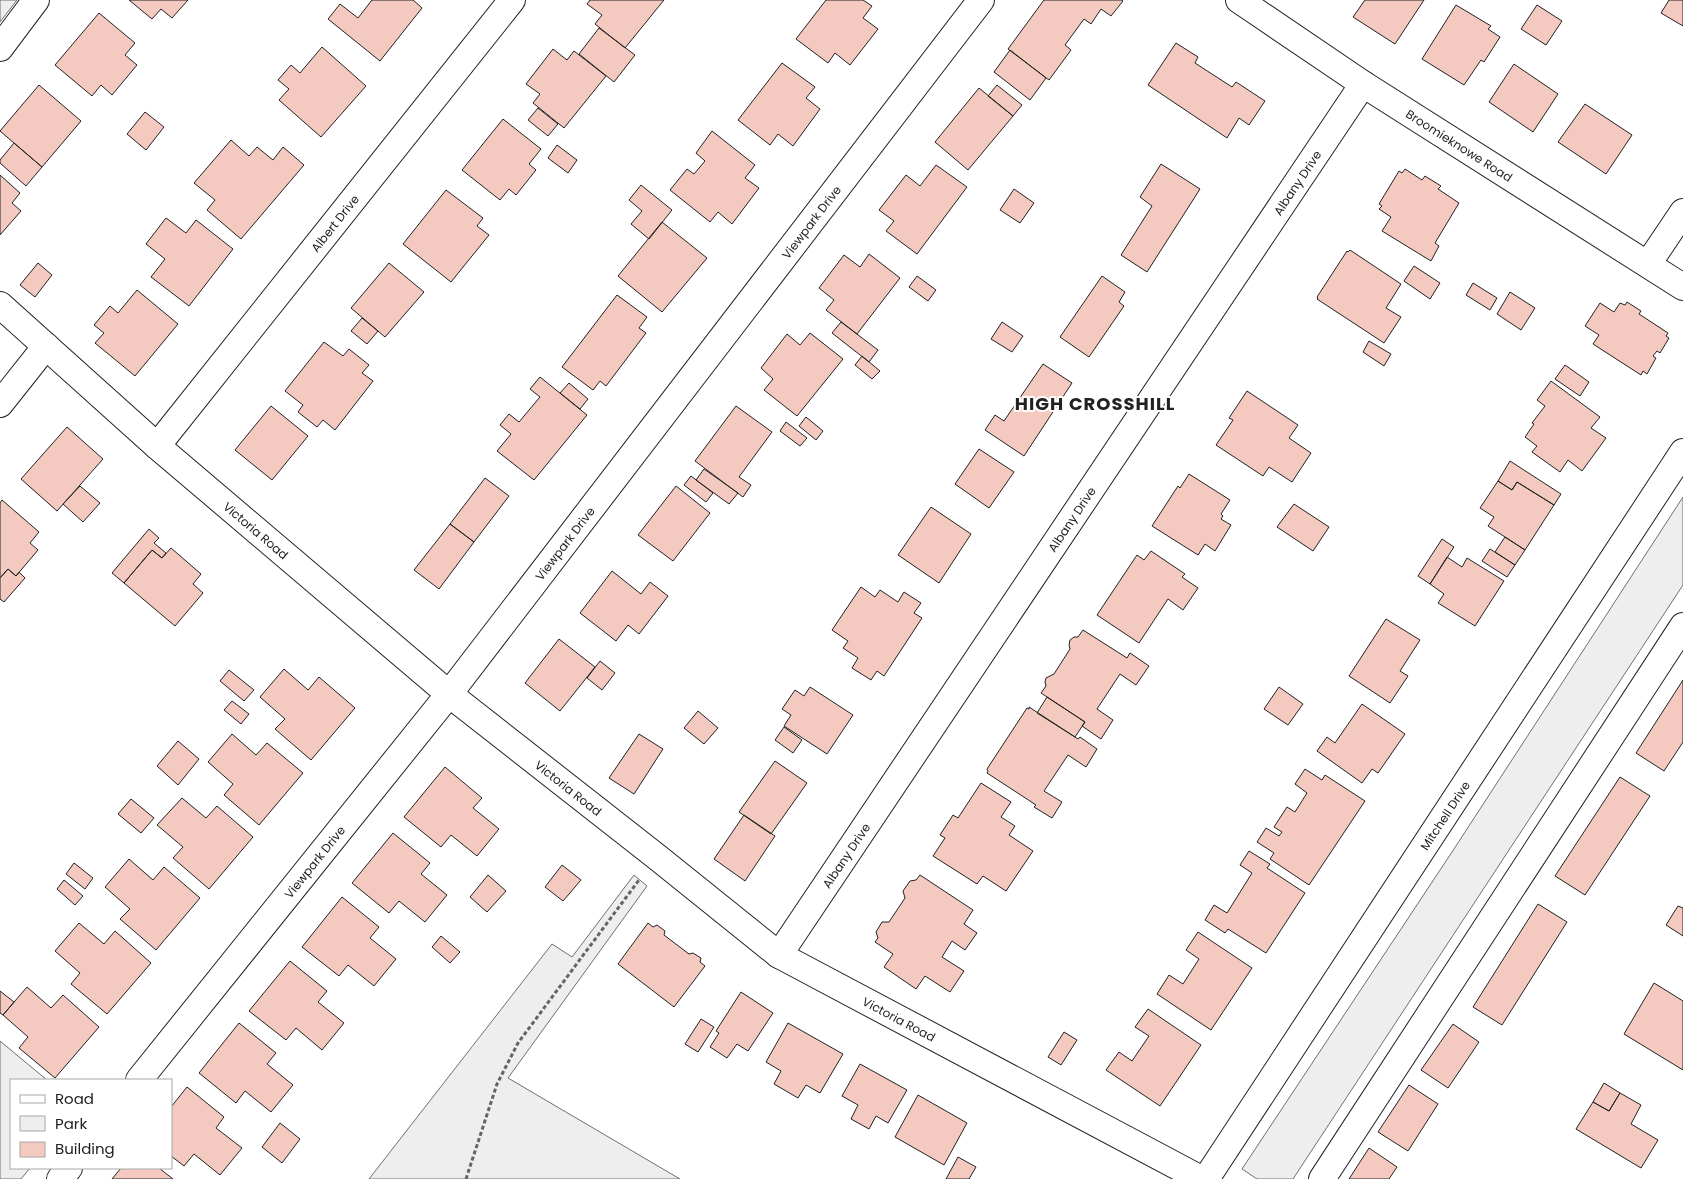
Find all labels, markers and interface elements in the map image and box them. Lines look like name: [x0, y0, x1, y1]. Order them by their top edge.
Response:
street label: Broomieknowe Road: [1403, 105, 1516, 185]
street label: Albany Drive: [1269, 147, 1325, 218]
street label: Viewpark Drive: [777, 181, 845, 262]
street label: Albert Drive: [306, 191, 363, 255]
district label: HIGH CROSSHILL: [1015, 391, 1175, 416]
street label: Albany Drive: [1043, 483, 1099, 555]
street label: Victoria Road: [220, 498, 292, 563]
street label: Viewpark Drive: [531, 503, 598, 584]
street label: Victoria Road: [532, 756, 605, 819]
street label: Mitchell Drive: [1416, 777, 1474, 853]
street label: Albany Drive: [818, 819, 874, 891]
street label: Viewpark Drive: [280, 822, 349, 902]
street label: Victoria Road: [860, 992, 939, 1045]
legend: [10, 1079, 172, 1169]
text: Road: [55, 1088, 94, 1109]
text: Park: [55, 1113, 87, 1134]
text: Building: [55, 1138, 115, 1159]

